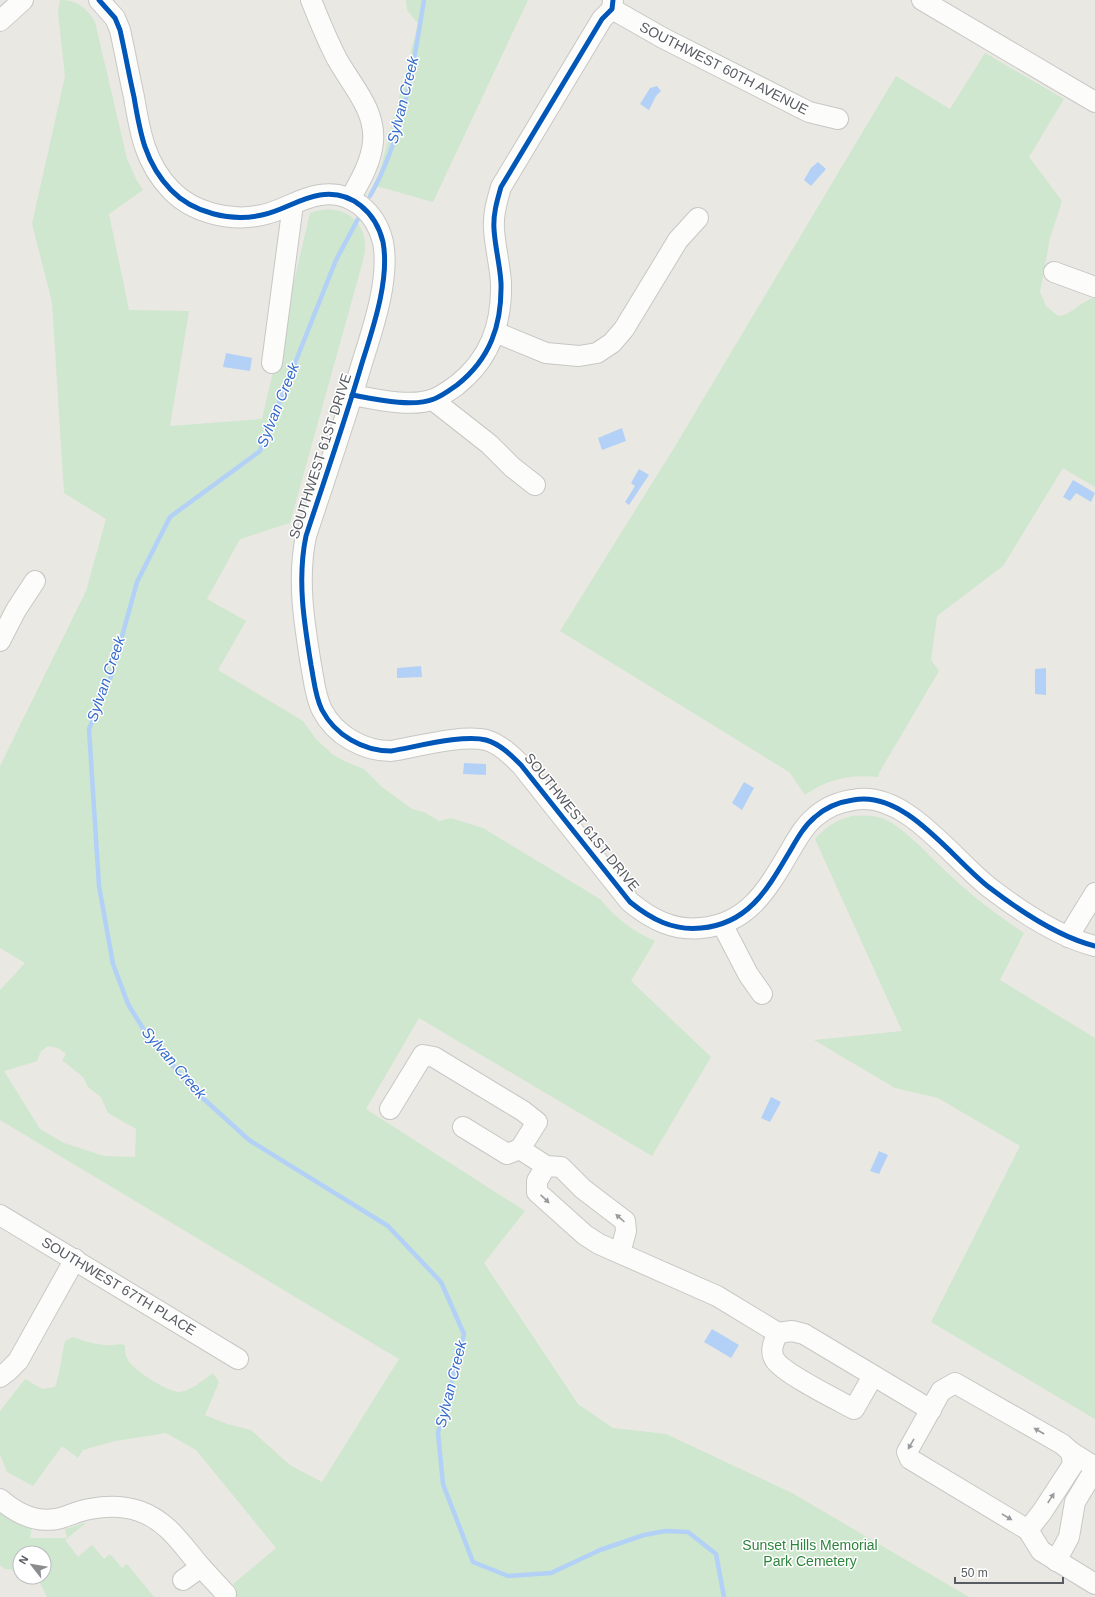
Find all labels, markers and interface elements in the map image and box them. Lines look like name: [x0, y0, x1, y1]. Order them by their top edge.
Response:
street label: SOUTHWEST 60TH AVENUE: [637, 18, 811, 118]
water label: Sylvan Creek: [383, 53, 422, 145]
water label: Sylvan Creek: [253, 359, 303, 449]
street label: SOUTHWEST 61ST DRIVE: [286, 371, 354, 541]
water label: Sylvan Creek: [83, 632, 129, 724]
street label: SOUTHWEST 61ST DRIVE: [521, 750, 643, 894]
water label: Sylvan Creek: [139, 1023, 211, 1103]
one-way arrow: [540, 1195, 550, 1204]
one-way arrow: [615, 1213, 625, 1222]
street label: SOUTHWEST 67TH PLACE: [39, 1234, 199, 1338]
water label: Sylvan Creek: [431, 1337, 470, 1429]
one-way arrow: [1033, 1427, 1045, 1434]
one-way arrow: [908, 1438, 915, 1450]
one-way arrow: [1047, 1493, 1055, 1503]
one-way arrow: [1002, 1513, 1012, 1521]
park label: Sunset Hills Memorial Park Cemetery: [742, 1537, 878, 1569]
north arrow: [12, 1545, 52, 1585]
text: N: [16, 1553, 31, 1566]
scale bar: [955, 1559, 1063, 1585]
text: 50 m: [961, 1566, 988, 1580]

